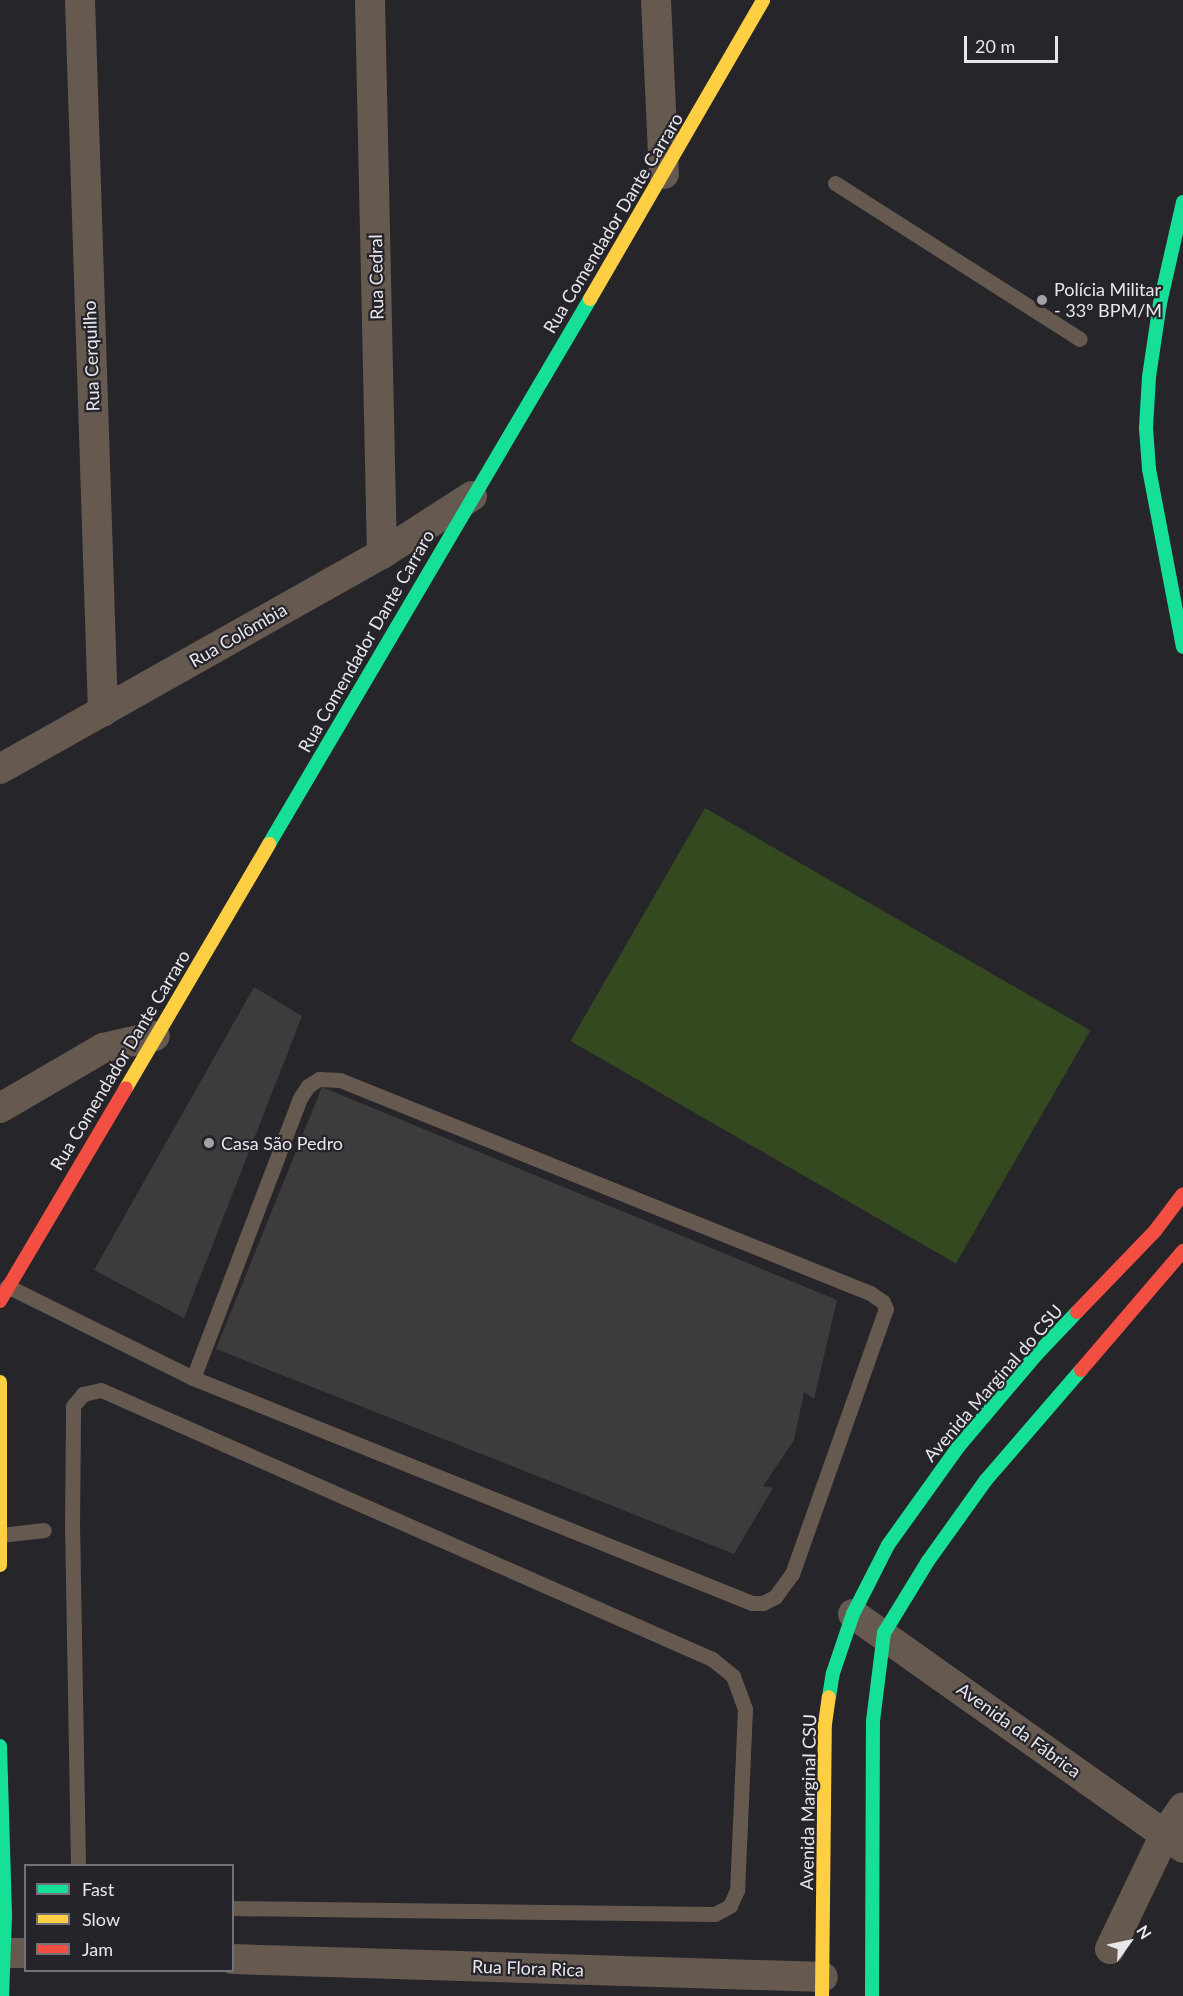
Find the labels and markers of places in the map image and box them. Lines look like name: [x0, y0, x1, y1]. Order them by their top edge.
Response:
place label: Polícia Militar - 33º BPM/M: [1054, 279, 1162, 322]
marker: Polícia Militar - 33º BPM/M: [1035, 293, 1049, 307]
place label: Casa São Pedro: [221, 1132, 343, 1154]
marker: Casa São Pedro: [202, 1136, 216, 1150]

